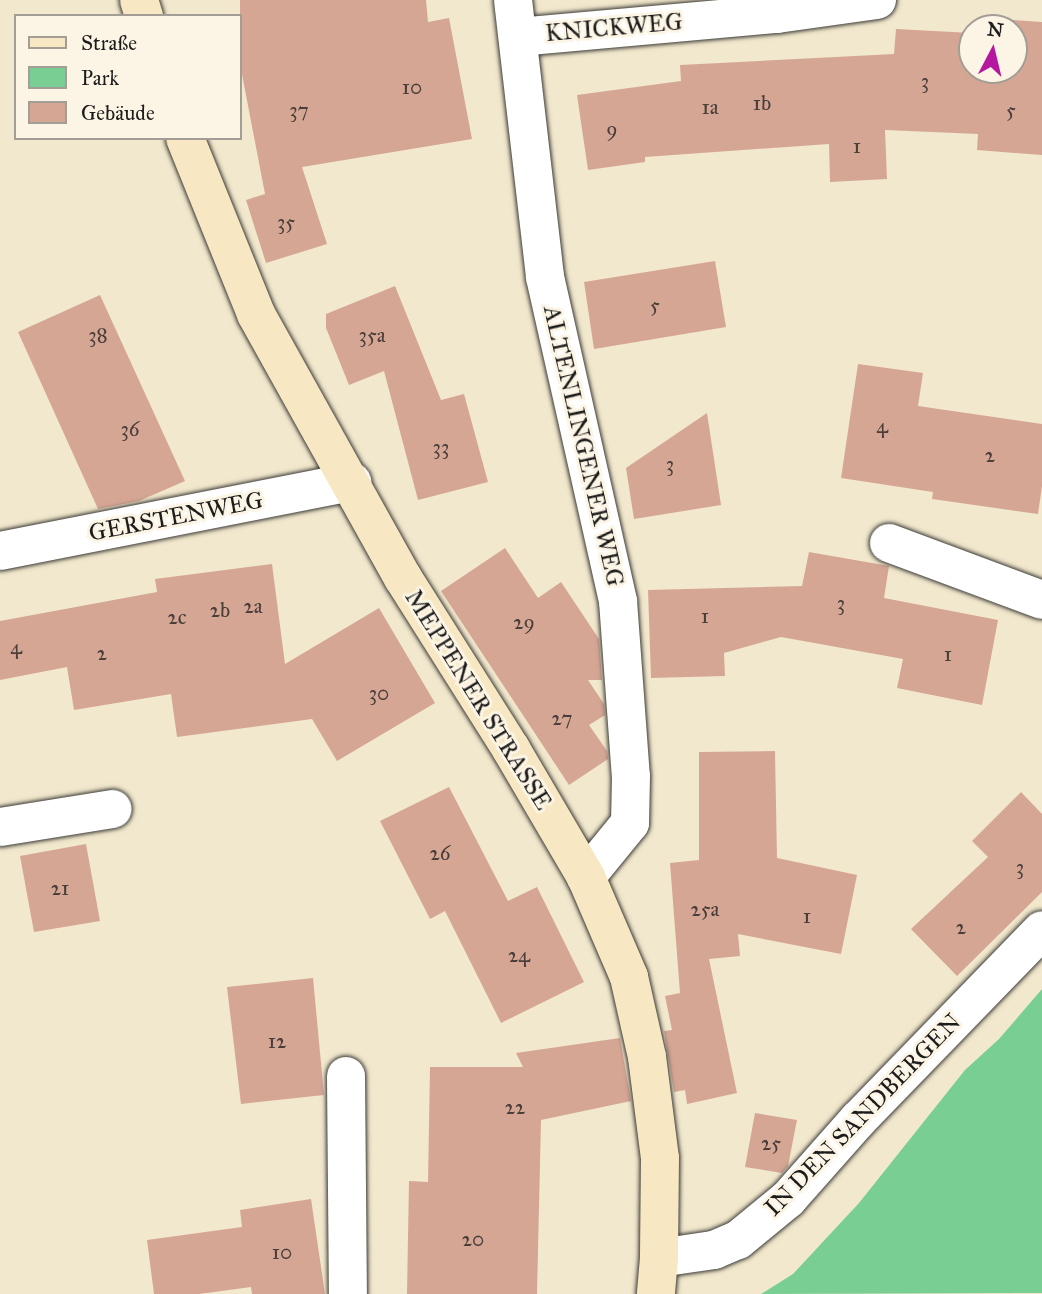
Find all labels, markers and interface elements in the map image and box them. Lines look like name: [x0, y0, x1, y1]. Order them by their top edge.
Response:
street label: KNICKWEG: [544, 8, 684, 48]
legend: [14, 14, 242, 140]
north arrow: [958, 14, 1028, 84]
text: N: [986, 17, 1005, 42]
text: Straße: [81, 30, 137, 56]
text: Park: [81, 65, 119, 91]
house number: 3: [921, 68, 929, 94]
house number: 10: [402, 74, 422, 100]
house number: 1b: [753, 90, 771, 116]
house number: 1a: [701, 94, 719, 120]
house number: 37: [289, 97, 309, 123]
house number: 5: [1006, 97, 1016, 123]
text: Gebäude: [81, 100, 155, 126]
house number: 9: [606, 116, 618, 142]
house number: 1: [853, 133, 861, 159]
house number: 35: [277, 209, 295, 235]
house number: 5: [650, 292, 660, 318]
street label: ALTENLINGENER WEG: [537, 303, 629, 589]
house number: 38: [88, 322, 108, 348]
house number: 35a: [358, 322, 386, 348]
house number: 4: [876, 413, 888, 439]
house number: 36: [120, 416, 140, 442]
house number: 33: [433, 434, 449, 460]
house number: 2: [985, 442, 995, 468]
house number: 3: [666, 451, 674, 477]
street label: GERSTENWEG: [86, 486, 266, 548]
street label: MEPPENER STRASSE: [398, 585, 558, 815]
house number: 3: [837, 590, 845, 616]
house number: 2a: [243, 593, 263, 619]
house number: 2b: [210, 597, 230, 623]
house number: 1: [701, 603, 709, 629]
house number: 2c: [167, 604, 187, 630]
house number: 29: [513, 609, 535, 635]
house number: 4: [10, 634, 22, 660]
house number: 2: [97, 640, 107, 666]
house number: 1: [944, 641, 952, 667]
house number: 30: [369, 680, 389, 706]
house number: 27: [552, 705, 572, 731]
house number: 26: [429, 840, 451, 866]
house number: 3: [1016, 854, 1024, 880]
house number: 21: [51, 875, 69, 901]
house number: 25a: [691, 896, 719, 922]
house number: 1: [803, 903, 811, 929]
house number: 2: [956, 914, 966, 940]
house number: 24: [508, 942, 530, 968]
street label: IN DEN SANDBERGEN: [759, 1008, 967, 1222]
house number: 12: [268, 1028, 286, 1054]
house number: 22: [505, 1094, 525, 1120]
house number: 25: [761, 1130, 781, 1156]
house number: 20: [462, 1226, 484, 1252]
house number: 10: [272, 1239, 292, 1265]

